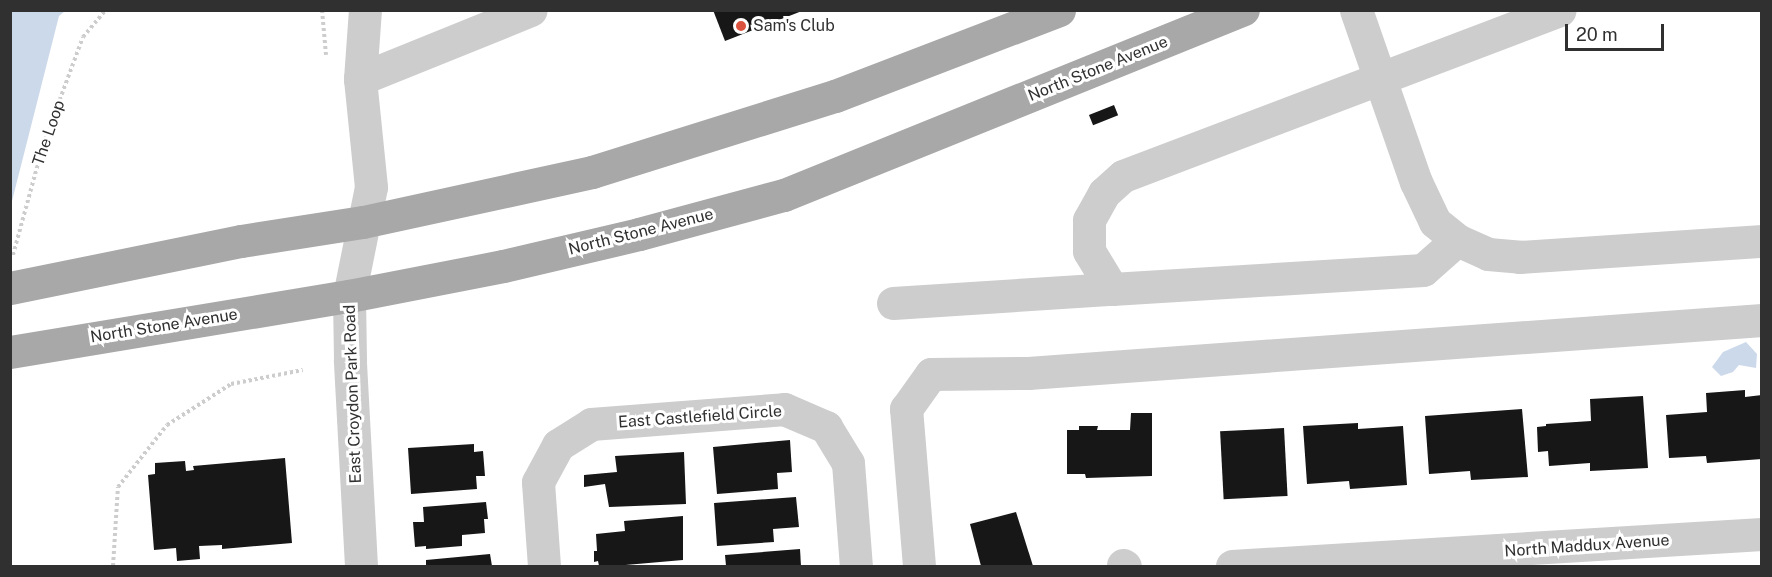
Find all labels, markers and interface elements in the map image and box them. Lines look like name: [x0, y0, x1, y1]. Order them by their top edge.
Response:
scale bar: [1568, 12, 1667, 50]
place label: Sam's Club: [753, 16, 835, 36]
marker: Sam's Club: [734, 19, 748, 33]
text: 20 m: [1576, 24, 1618, 45]
street label: North Stone Avenue: [1025, 32, 1171, 106]
street label: The Loop: [29, 98, 69, 168]
street label: North Stone Avenue: [566, 205, 716, 259]
street label: East Croydon Park Road: [340, 304, 366, 484]
street label: North Stone Avenue: [89, 305, 239, 347]
street label: East Castlefield Circle: [617, 402, 783, 432]
street label: North Maddux Avenue: [1504, 531, 1670, 561]

